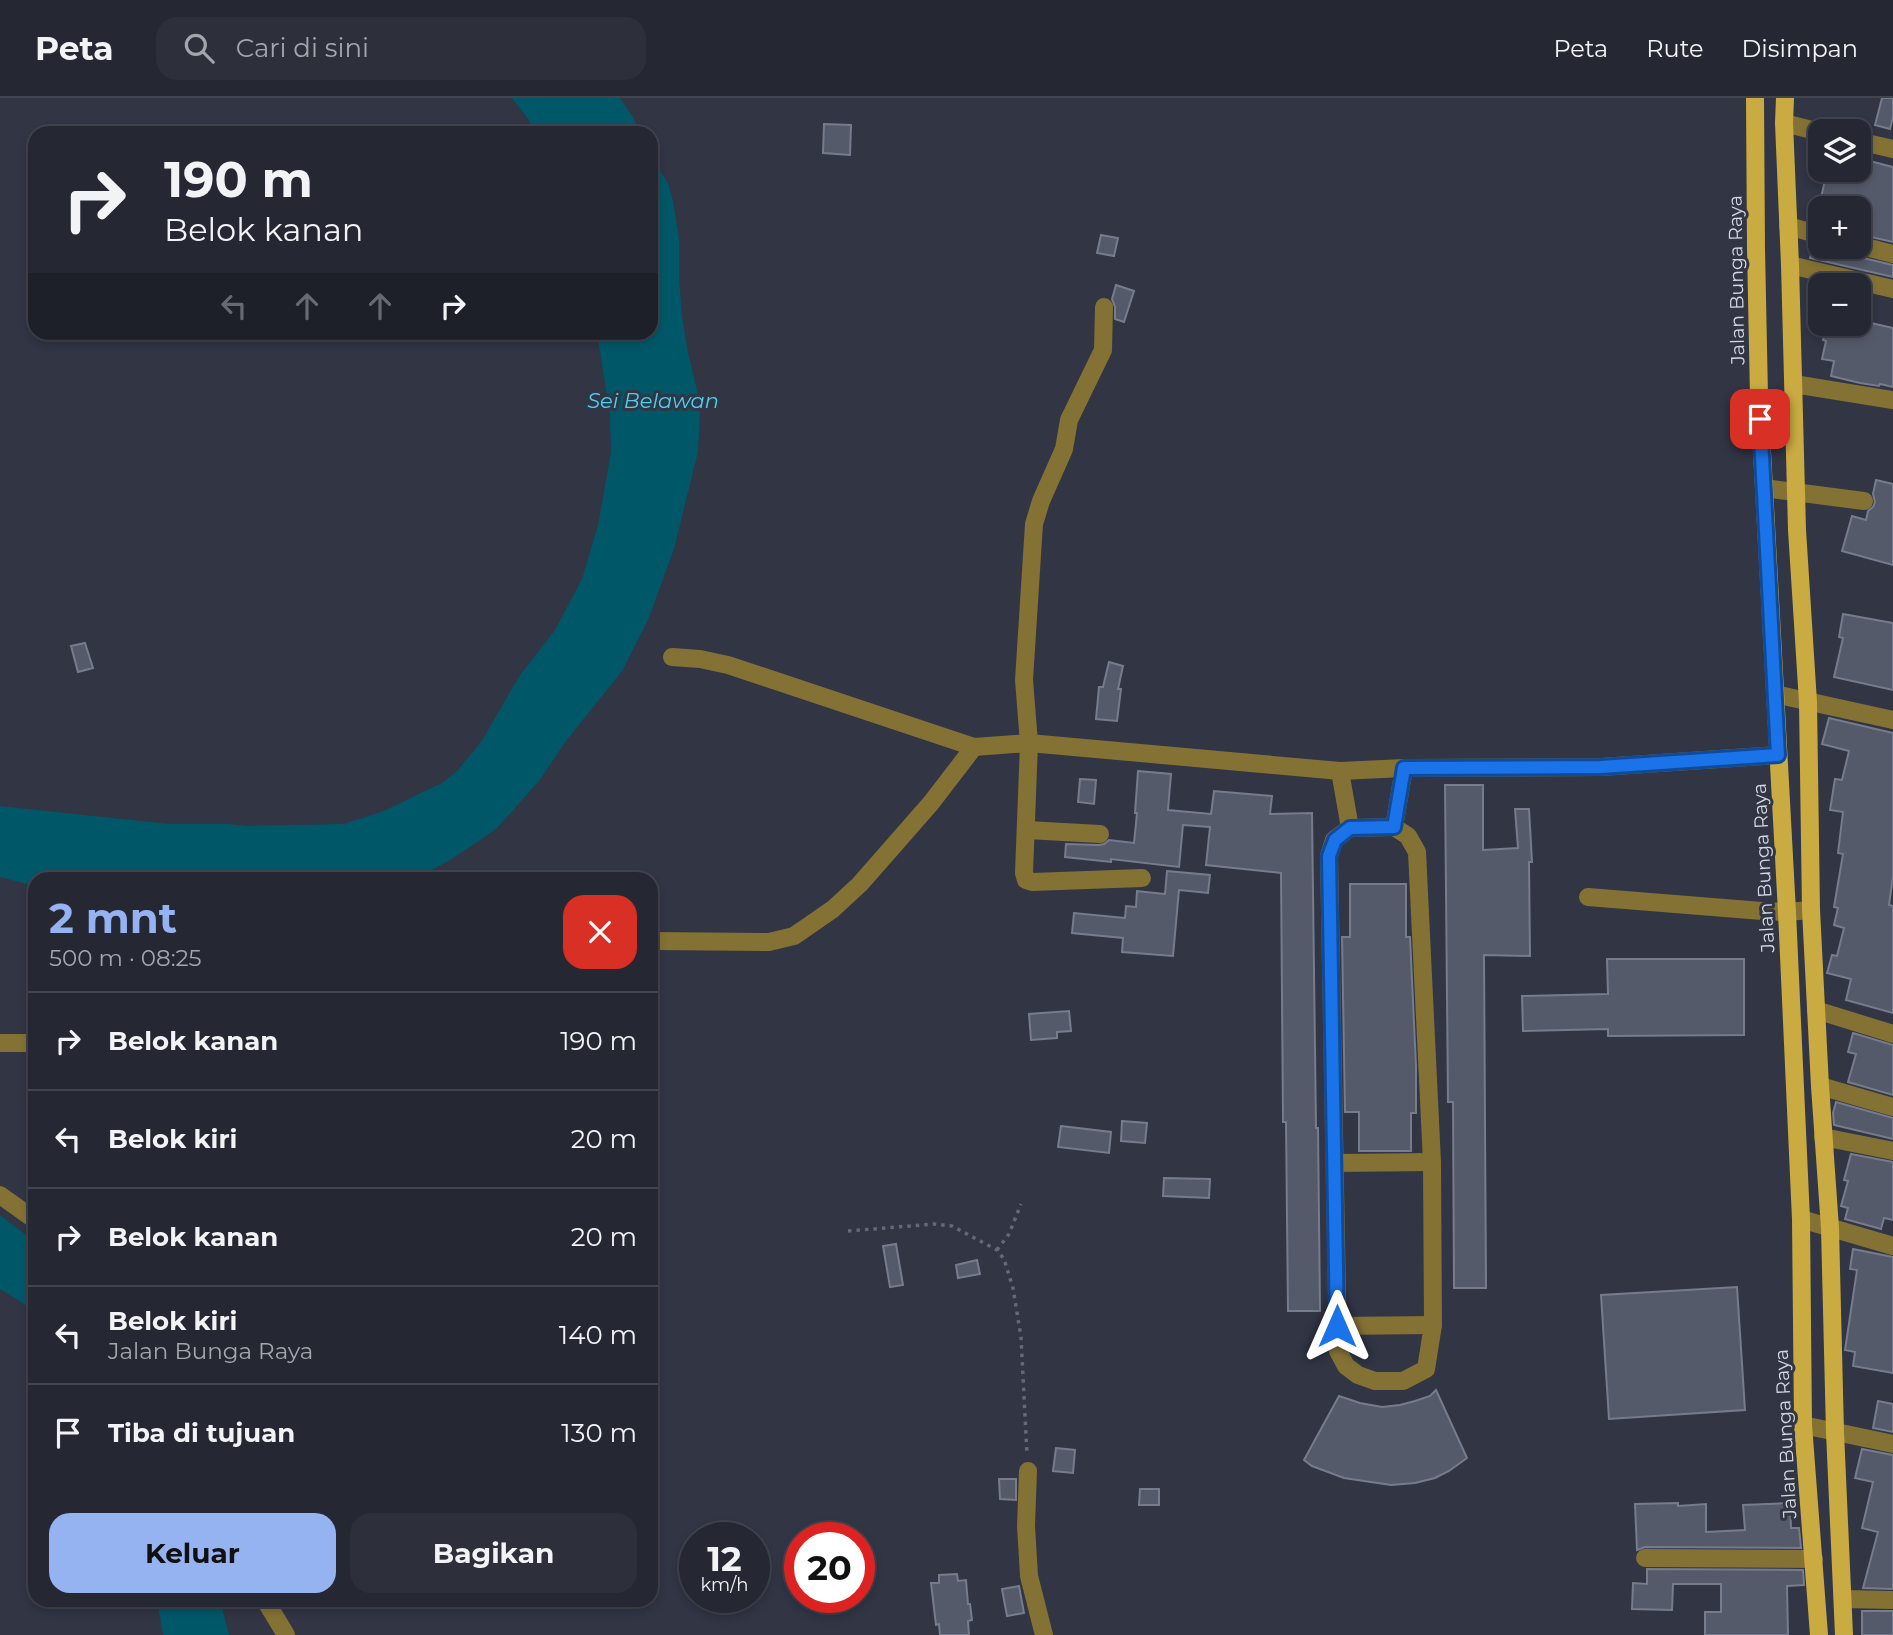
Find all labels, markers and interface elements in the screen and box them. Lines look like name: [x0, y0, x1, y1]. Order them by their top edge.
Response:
search box: [156, 17, 646, 80]
text: Peta: [35, 28, 114, 68]
icon: search: [180, 29, 218, 67]
text: Cari di sini: [236, 32, 369, 64]
text: Peta: [1553, 34, 1608, 63]
text: Rute: [1646, 34, 1704, 63]
text: Disimpan: [1742, 34, 1858, 63]
map controls: [1808, 119, 1871, 336]
button: layers: [1808, 119, 1871, 182]
text: 190 m: [164, 150, 313, 209]
icon: right: [49, 154, 140, 245]
street label: Jalan Bunga Raya: [1724, 195, 1749, 366]
button: +: [1808, 196, 1871, 259]
text: Belok kanan: [164, 210, 364, 249]
button: −: [1808, 273, 1871, 336]
icon: left: [215, 287, 253, 325]
icon: ahead: [288, 287, 326, 325]
icon: ahead: [361, 287, 399, 325]
icon: right: [434, 287, 472, 325]
water label: Sei Belawan: [587, 388, 719, 413]
pin: [1730, 389, 1790, 449]
icon: arrive: [1741, 400, 1779, 438]
street label: Jalan Bunga Raya: [1748, 783, 1779, 954]
text: 2 mnt: [49, 892, 177, 944]
button: close: [563, 895, 637, 969]
text: 500 m · 08:25: [49, 944, 202, 972]
icon: right: [49, 1022, 87, 1060]
text: Belok kanan: [108, 1025, 278, 1057]
text: 190 m: [560, 1025, 637, 1057]
icon: left: [49, 1120, 87, 1158]
text: Belok kiri: [108, 1123, 237, 1155]
text: 20 m: [571, 1123, 637, 1155]
icon: right: [49, 1218, 87, 1256]
text: Belok kanan: [108, 1221, 278, 1253]
text: 20 m: [571, 1221, 637, 1253]
position arrow: [1300, 1289, 1374, 1363]
text: Belok kiri: [108, 1305, 237, 1337]
icon: left: [49, 1316, 87, 1354]
text: 140 m: [559, 1319, 637, 1351]
text: Jalan Bunga Raya: [108, 1337, 313, 1365]
street label: Jalan Bunga Raya: [1770, 1349, 1801, 1520]
icon: arrive: [49, 1414, 87, 1452]
text: Tiba di tujuan: [108, 1417, 295, 1449]
text: 130 m: [561, 1417, 637, 1449]
button: Keluar: [49, 1513, 336, 1593]
button: Bagikan: [350, 1513, 637, 1593]
speed limit sign: 20: [784, 1522, 875, 1613]
text: 12: [707, 1537, 742, 1580]
text: km/h: [700, 1574, 749, 1596]

